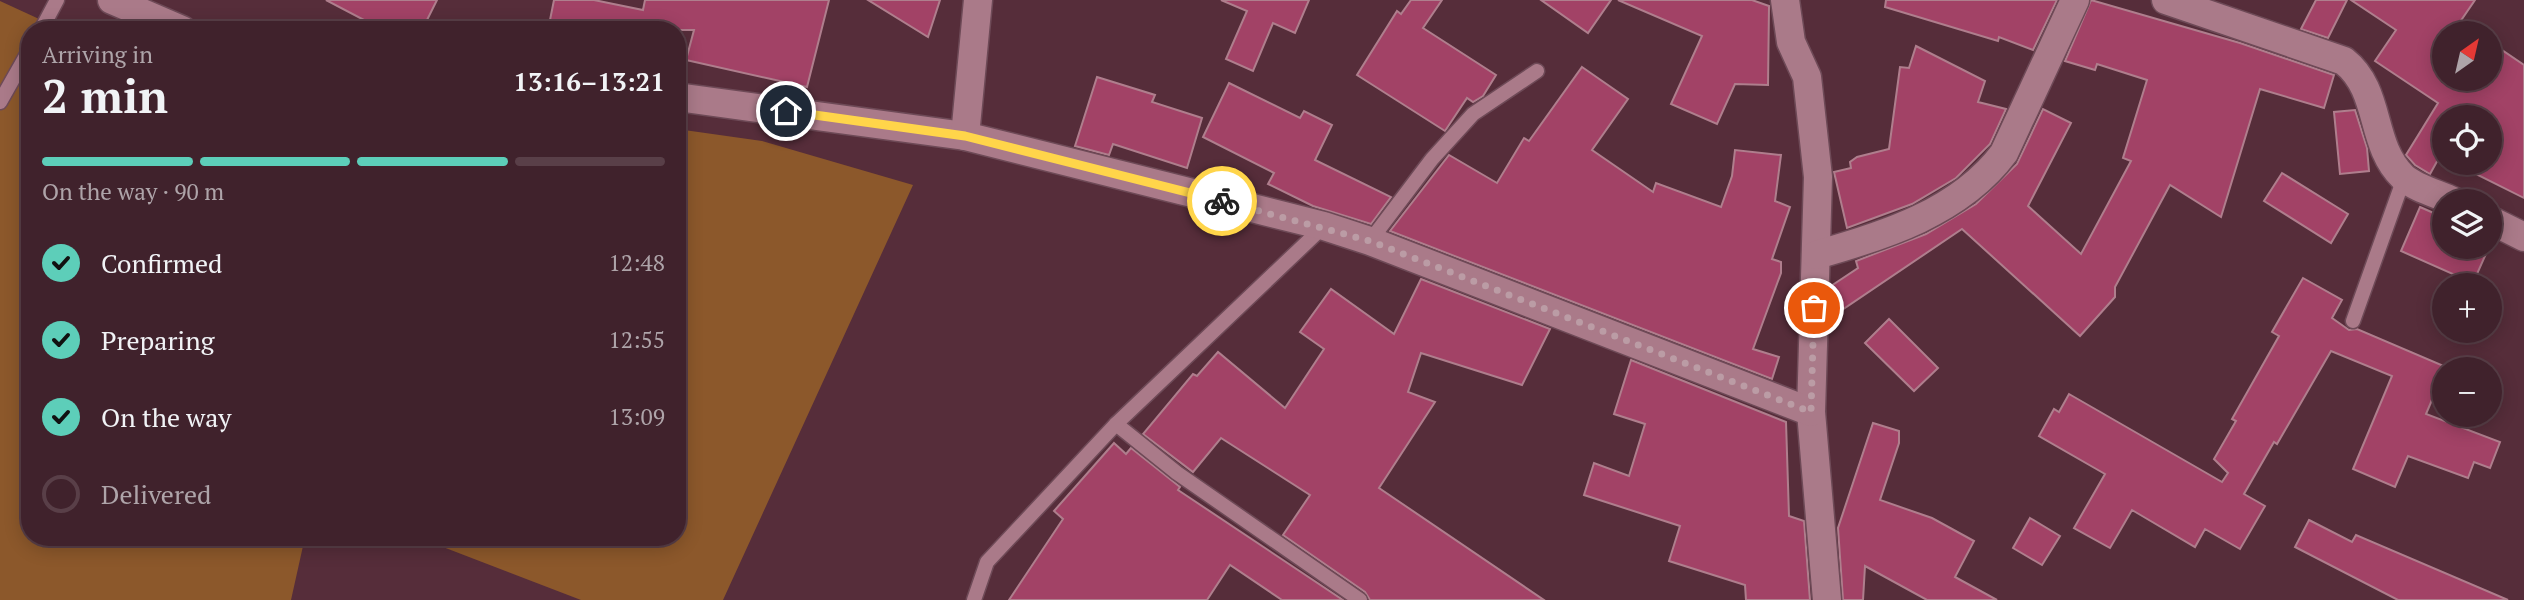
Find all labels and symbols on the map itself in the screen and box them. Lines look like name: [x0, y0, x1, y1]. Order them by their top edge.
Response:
north arrow: [2432, 21, 2502, 91]
pin: [756, 81, 816, 141]
courier: [1187, 166, 1257, 236]
pin: [1784, 278, 1844, 338]

